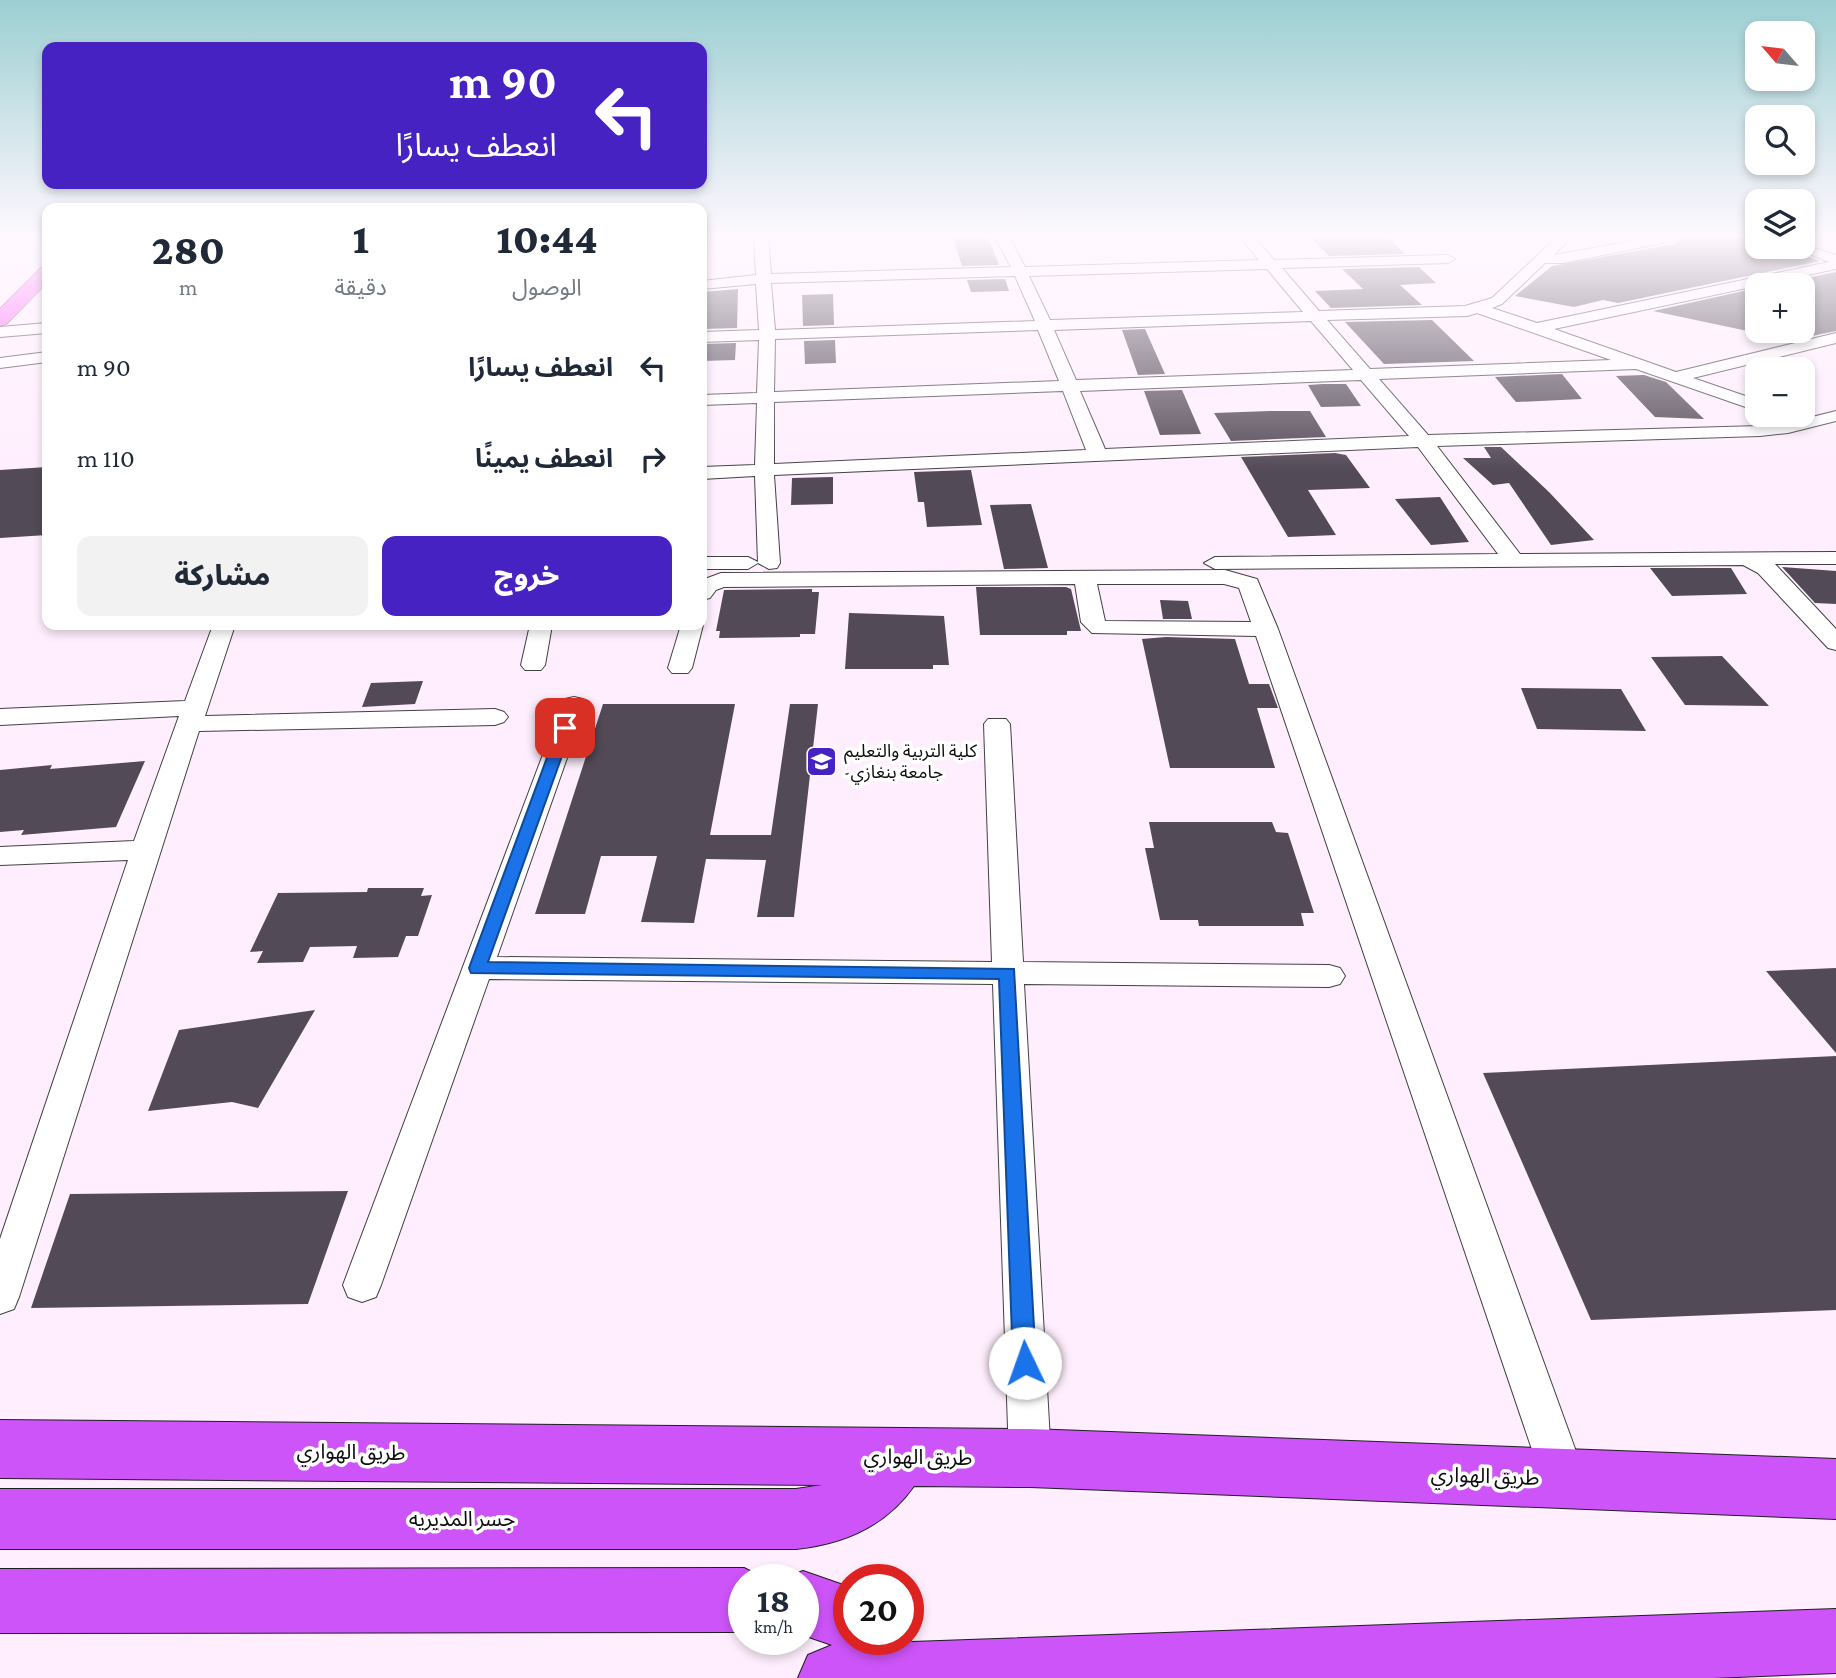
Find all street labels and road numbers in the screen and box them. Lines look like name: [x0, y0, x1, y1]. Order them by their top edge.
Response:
street label: طريق الهواري: [296, 1439, 406, 1469]
street label: طريق الهواري: [863, 1444, 973, 1474]
street label: طريق الهواري: [1430, 1462, 1540, 1494]
street label: جسر المديريه: [409, 1507, 515, 1531]

